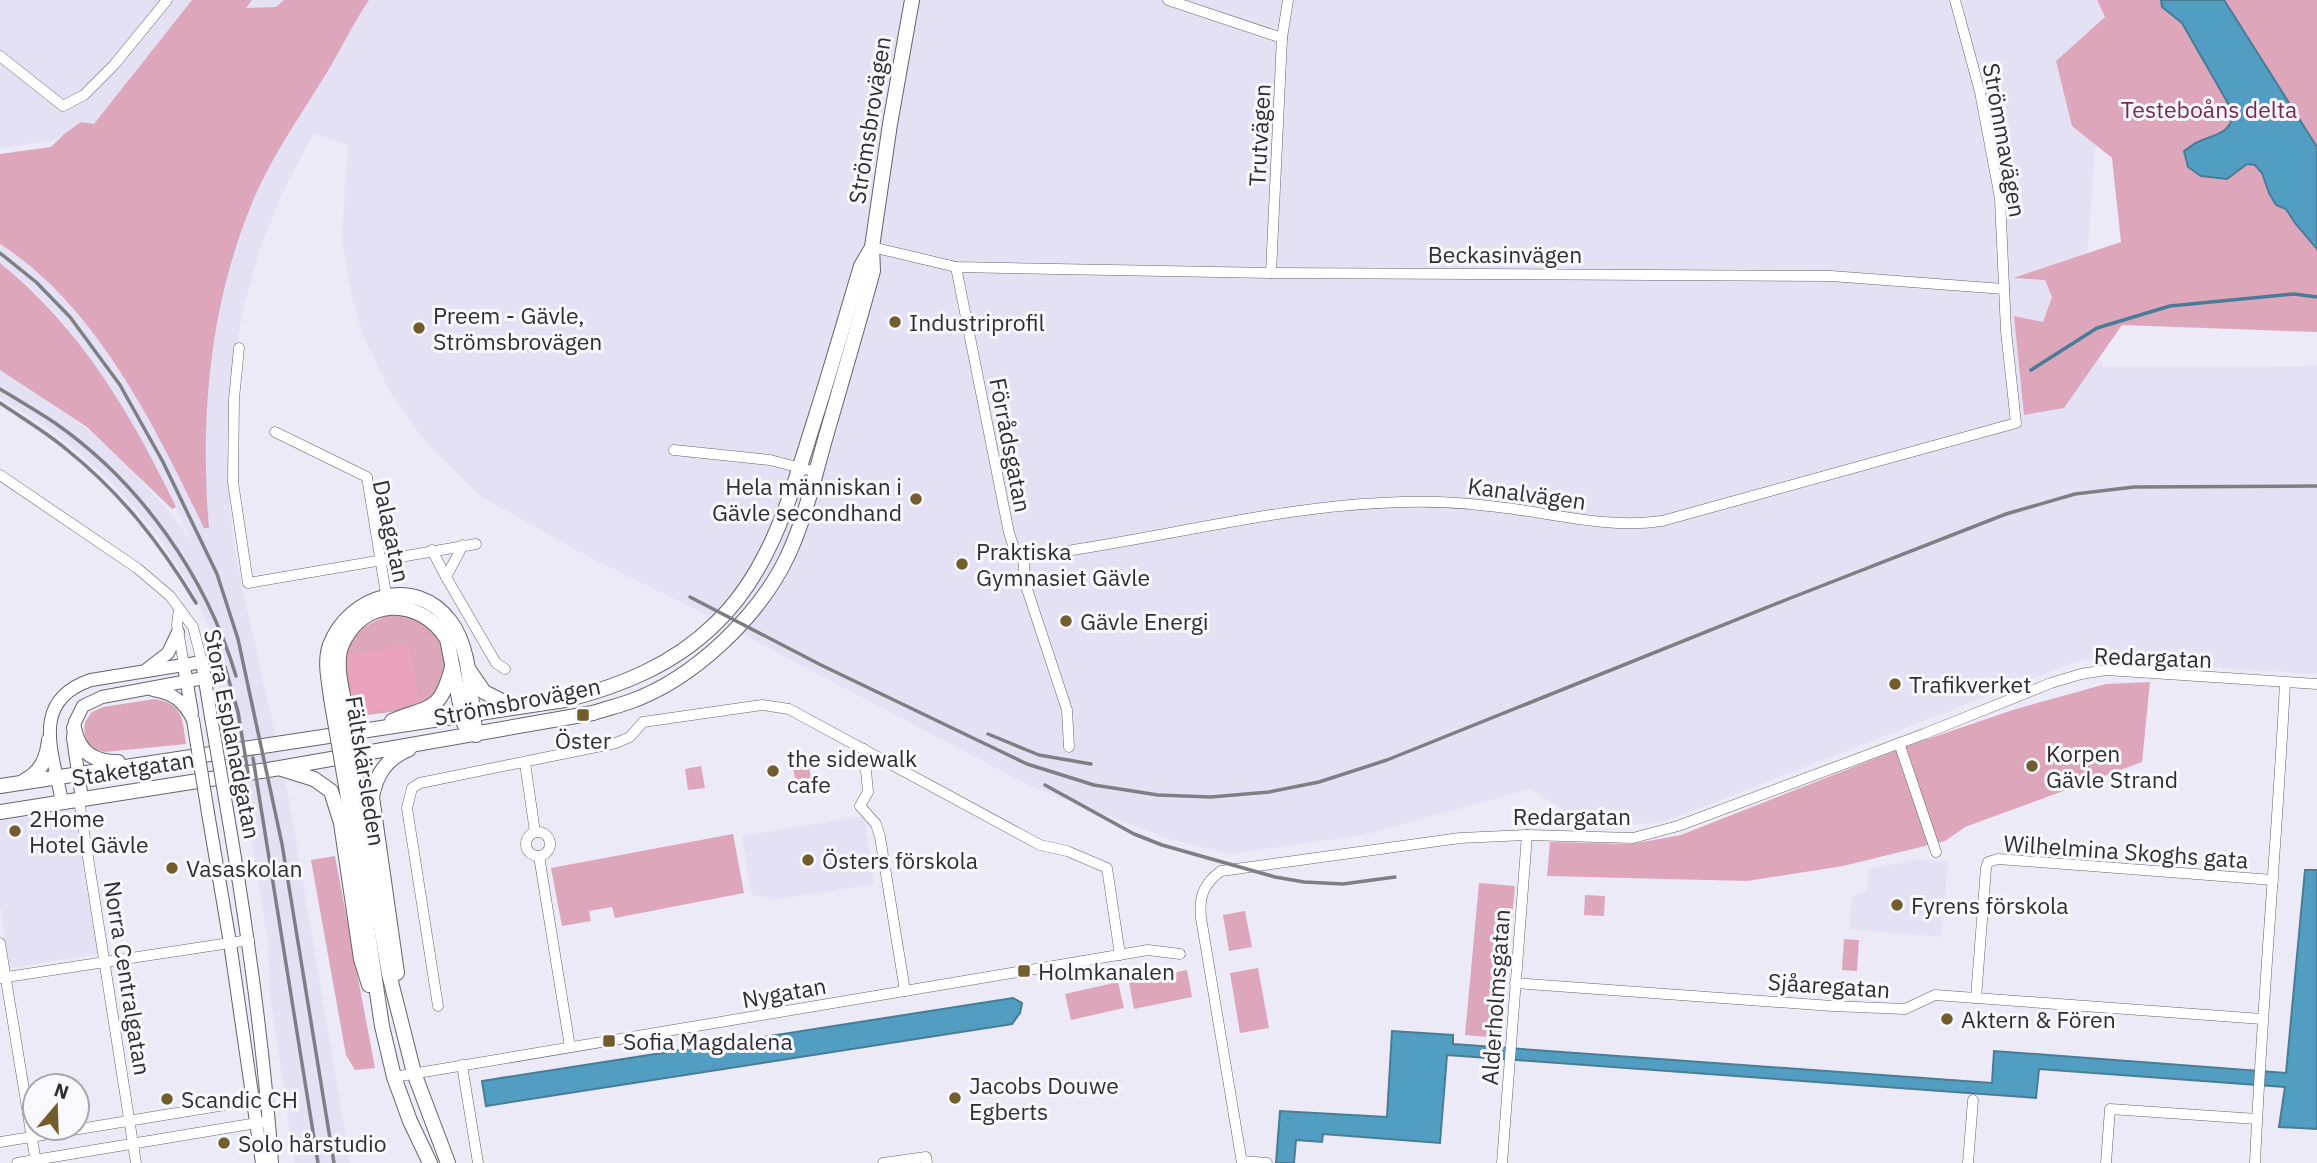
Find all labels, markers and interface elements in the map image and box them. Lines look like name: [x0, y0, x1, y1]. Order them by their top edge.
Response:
street label: Strömsbrovägen: [841, 34, 897, 206]
street label: Strömmavägen: [1977, 61, 2033, 219]
street label: Trutvägen: [1241, 83, 1277, 187]
park label: Testeboåns delta: [2121, 94, 2297, 124]
street label: Beckasinvägen: [1428, 239, 1582, 269]
place label: Preem - Gävle, Strömsbrovägen: [433, 300, 602, 356]
place label: Industriprofil: [909, 307, 1045, 337]
marker: Industriprofil: [887, 314, 903, 330]
marker: Preem - Gävle, Strömsbrovägen: [411, 320, 427, 336]
street label: Förrådsgatan: [983, 375, 1039, 515]
street label: Kanalvägen: [1466, 470, 1588, 516]
place label: Hela människan i Gävle secondhand: [712, 471, 902, 527]
street label: Dalagatan: [367, 477, 417, 585]
marker: Hela människan i Gävle secondhand: [908, 491, 924, 507]
place label: Praktiska Gymnasiet Gävle: [976, 536, 1150, 592]
marker: Praktiska Gymnasiet Gävle: [954, 556, 970, 572]
place label: Gävle Energi: [1080, 606, 1209, 636]
marker: Gävle Energi: [1058, 613, 1074, 629]
street label: Stora Esplanadgatan: [198, 626, 268, 842]
street label: Redargatan: [2093, 640, 2213, 674]
place label: Trafikverket: [1909, 669, 2031, 699]
street label: Strömsbrovägen: [431, 670, 603, 732]
marker: Trafikverket: [1887, 676, 1903, 692]
street label: Fältskärsleden: [339, 694, 393, 848]
marker: Öster: [575, 707, 591, 723]
place label: Öster: [555, 725, 612, 755]
place label: Korpen Gävle Strand: [2046, 738, 2178, 794]
place label: the sidewalk cafe: [787, 743, 917, 799]
street label: Staketgatan: [70, 744, 196, 792]
marker: Korpen Gävle Strand: [2024, 758, 2040, 774]
marker: the sidewalk cafe: [765, 763, 781, 779]
street label: Redargatan: [1513, 801, 1631, 831]
place label: 2Home Hotel Gävle: [29, 803, 149, 859]
marker: 2Home Hotel Gävle: [7, 823, 23, 839]
street label: Wilhelmina Skoghs gata: [2002, 827, 2250, 875]
place label: Östers förskola: [822, 845, 978, 875]
marker: Östers förskola: [800, 852, 816, 868]
place label: Vasaskolan: [186, 853, 303, 883]
marker: Vasaskolan: [164, 860, 180, 876]
street label: Norra Centralgatan: [98, 879, 158, 1077]
place label: Fyrens förskola: [1911, 890, 2069, 920]
marker: Fyrens förskola: [1889, 897, 1905, 913]
street label: Alderholmsgatan: [1474, 908, 1516, 1086]
place label: Holmkanalen: [1038, 956, 1175, 986]
marker: Holmkanalen: [1016, 963, 1032, 979]
street label: Sjåaregatan: [1767, 966, 1891, 1004]
street label: Nygatan: [740, 970, 828, 1014]
place label: Aktern & Fören: [1961, 1004, 2116, 1034]
marker: Aktern & Fören: [1939, 1011, 1955, 1027]
place label: Sofia Magdalena: [623, 1026, 793, 1056]
marker: Sofia Magdalena: [601, 1033, 617, 1049]
place label: Jacobs Douwe Egberts: [969, 1070, 1119, 1126]
north arrow: [21, 1072, 91, 1142]
text: N: [51, 1077, 72, 1105]
place label: Scandic CH: [181, 1084, 298, 1114]
marker: Jacobs Douwe Egberts: [947, 1090, 963, 1106]
marker: Scandic CH: [159, 1091, 175, 1107]
place label: Solo hårstudio: [238, 1128, 387, 1158]
marker: Solo hårstudio: [216, 1135, 232, 1151]

